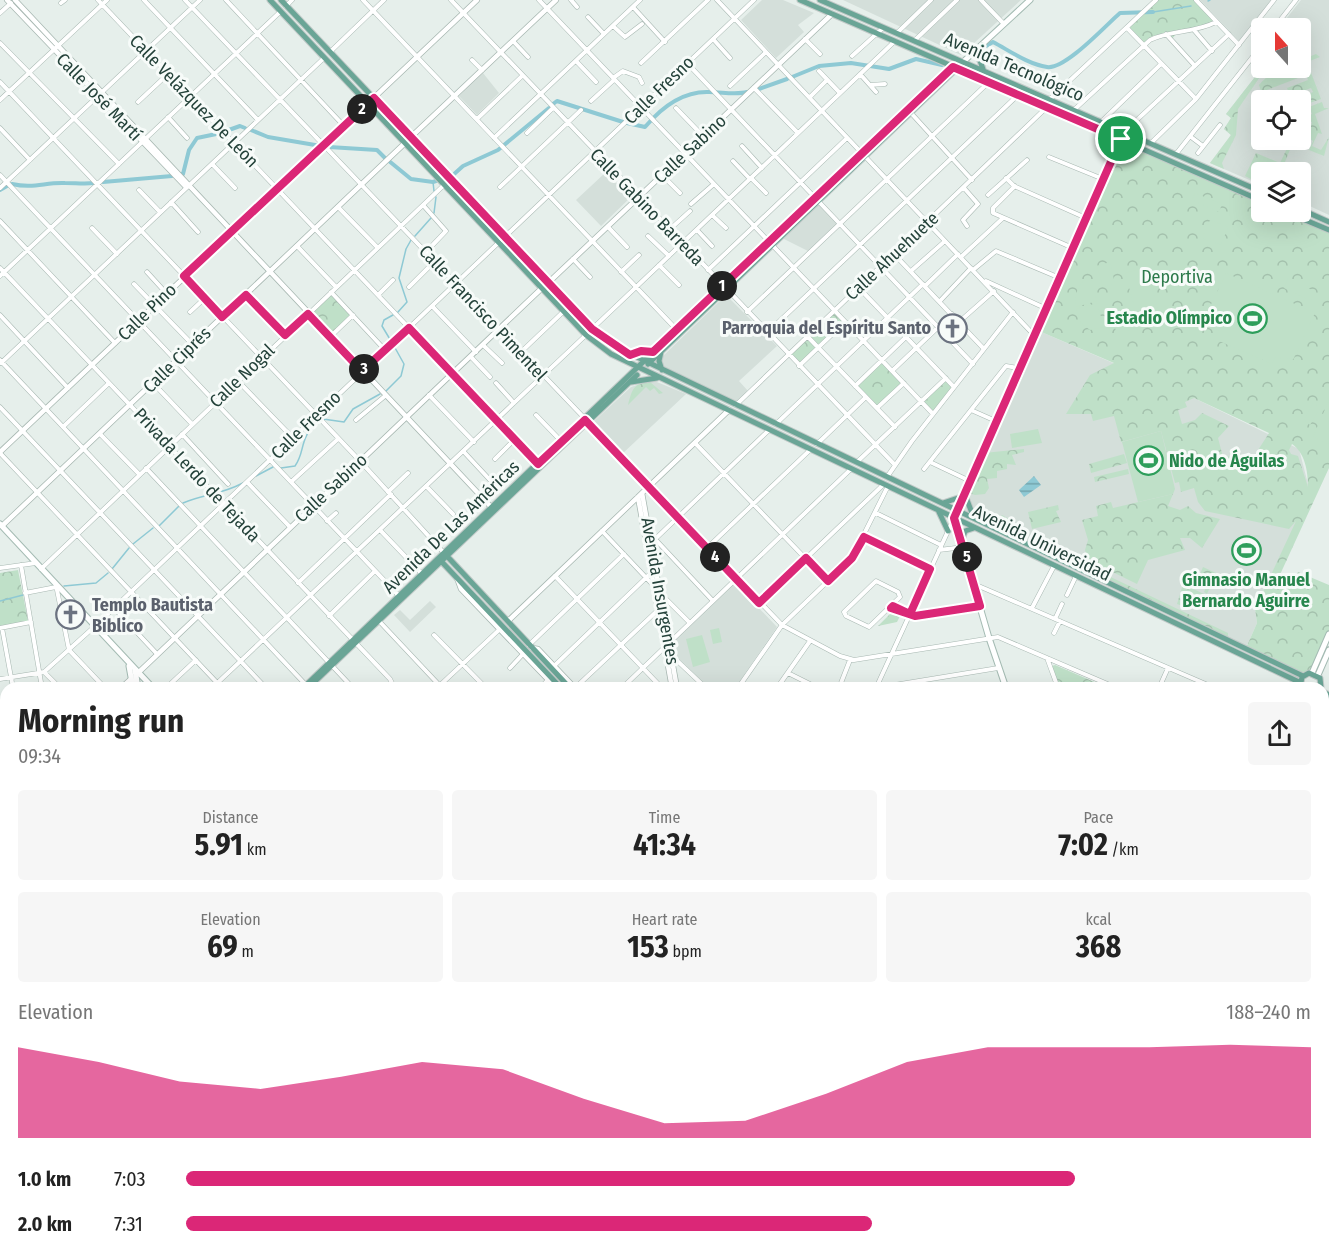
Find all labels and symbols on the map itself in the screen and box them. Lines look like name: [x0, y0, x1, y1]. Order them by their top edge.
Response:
north arrow: [1251, 18, 1311, 78]
street label: Avenida Tecnológico: [941, 28, 1087, 106]
street label: Calle Velázquez De León: [125, 30, 263, 172]
street label: Calle José Martí: [52, 48, 147, 146]
street label: Calle Fresno: [619, 51, 699, 129]
pin: 2: [347, 94, 377, 124]
street label: Calle Sabino: [649, 110, 731, 188]
pin: [1095, 113, 1146, 164]
street label: Calle Gabino Barreda: [585, 144, 709, 270]
street label: Calle Ahuehuete: [841, 207, 943, 305]
street label: Calle Francisco Pimentel: [414, 240, 552, 386]
park label: Deportiva: [1141, 266, 1213, 288]
pin: 1: [707, 271, 737, 301]
street label: Calle Pino: [113, 279, 181, 345]
sports icon: Estadio Olímpico: [1237, 302, 1269, 334]
place label: Estadio Olímpico: [1107, 307, 1232, 329]
church icon: Parroquia del Espíritu Santo: [936, 312, 968, 344]
place label: Parroquia del Espíritu Santo: [722, 317, 931, 339]
street label: Calle Ciprés: [139, 322, 216, 398]
street label: Calle Nogal: [205, 339, 279, 412]
pin: 3: [349, 354, 379, 384]
street label: Calle Fresno: [266, 386, 346, 464]
street label: Privada Lerdo de Tejada: [129, 403, 265, 547]
sports icon: Nido de Águilas: [1132, 445, 1164, 477]
street label: Calle Sabino: [290, 449, 372, 527]
place label: Nido de Águilas: [1169, 449, 1285, 472]
street label: Avenida De Las Américas: [378, 456, 524, 598]
street label: Avenida Universidad: [969, 500, 1115, 586]
street label: Avenida Insurgentes: [636, 516, 684, 667]
sports icon: Gimnasio Manuel Bernardo Aguirre: [1230, 535, 1262, 567]
pin: 4: [700, 542, 730, 572]
pin: 5: [952, 542, 982, 572]
place label: Gimnasio Manuel Bernardo Aguirre: [1182, 569, 1310, 612]
place label: Templo Bautista Biblico: [92, 594, 213, 637]
church icon: Templo Bautista Biblico: [55, 599, 87, 631]

